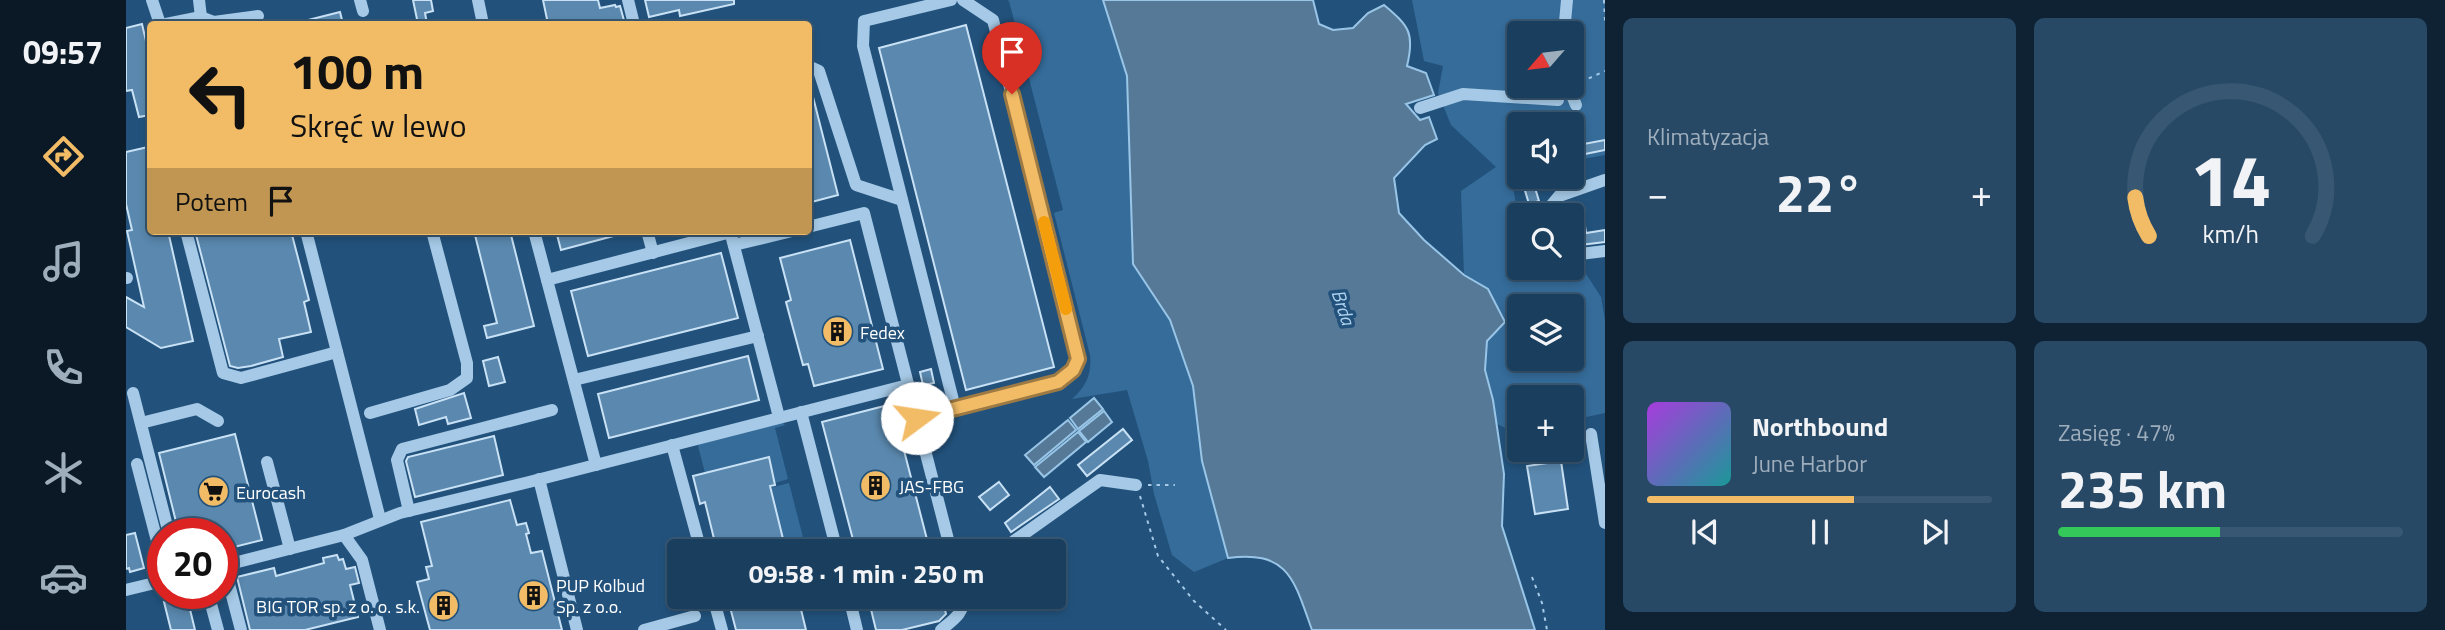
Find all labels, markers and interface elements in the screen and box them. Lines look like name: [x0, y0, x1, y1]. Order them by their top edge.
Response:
north arrow: [1507, 21, 1584, 98]
map controls: [1507, 21, 1584, 462]
pin: [982, 22, 1042, 94]
text: 09:57: [23, 28, 103, 76]
text: 100 m: [290, 33, 424, 108]
icon: arrive: [993, 33, 1031, 71]
icon: left: [175, 49, 266, 140]
text: Skręć w lewo: [290, 101, 467, 149]
button: sound: [1507, 112, 1584, 189]
text: Klimatyzacja: [1647, 119, 1769, 154]
text: 14: [2190, 125, 2271, 235]
icon: directions: [39, 132, 88, 181]
text: 22°: [1776, 153, 1863, 232]
text: −: [1647, 164, 1668, 222]
text: +: [1971, 164, 1992, 222]
text: Potem: [175, 182, 248, 221]
icon: arrive: [262, 182, 300, 220]
button: search: [1507, 203, 1584, 280]
text: km/h: [2202, 215, 2259, 253]
icon: music: [39, 237, 88, 286]
water label: Brda: [1325, 286, 1364, 330]
button: layers: [1507, 294, 1584, 371]
building icon: Fedex: [820, 315, 854, 349]
place label: Fedex: [860, 319, 905, 346]
icon: phone: [39, 343, 88, 392]
position arrow: [880, 381, 954, 455]
button: +: [1507, 385, 1584, 462]
text: Northbound: [1752, 407, 1888, 446]
text: Zasięg · 47%: [2058, 415, 2175, 450]
text: June Harbor: [1752, 446, 1867, 481]
icon: climate: [39, 448, 88, 497]
text: 235 km: [2058, 449, 2227, 528]
building icon: JAS-FBG: [859, 469, 893, 503]
place label: JAS-FBG: [899, 473, 964, 500]
supermarket icon: Eurocash: [196, 475, 230, 509]
place label: Eurocash: [236, 479, 306, 506]
icon: previous: [1686, 513, 1724, 551]
icon: pause: [1801, 513, 1839, 551]
icon: next: [1916, 513, 1954, 551]
speed limit sign: 20: [147, 518, 238, 609]
icon: car: [39, 553, 88, 602]
text: 09:58 · 1 min · 250 m: [749, 554, 984, 593]
place label: PUP Kolbud Sp. z o.o.: [556, 572, 645, 620]
building icon: PUP Kolbud Sp. z o.o.: [516, 578, 550, 612]
building icon: BIG TOR sp. z o. o. s.k.: [426, 589, 460, 623]
place label: BIG TOR sp. z o. o. s.k.: [256, 593, 420, 620]

